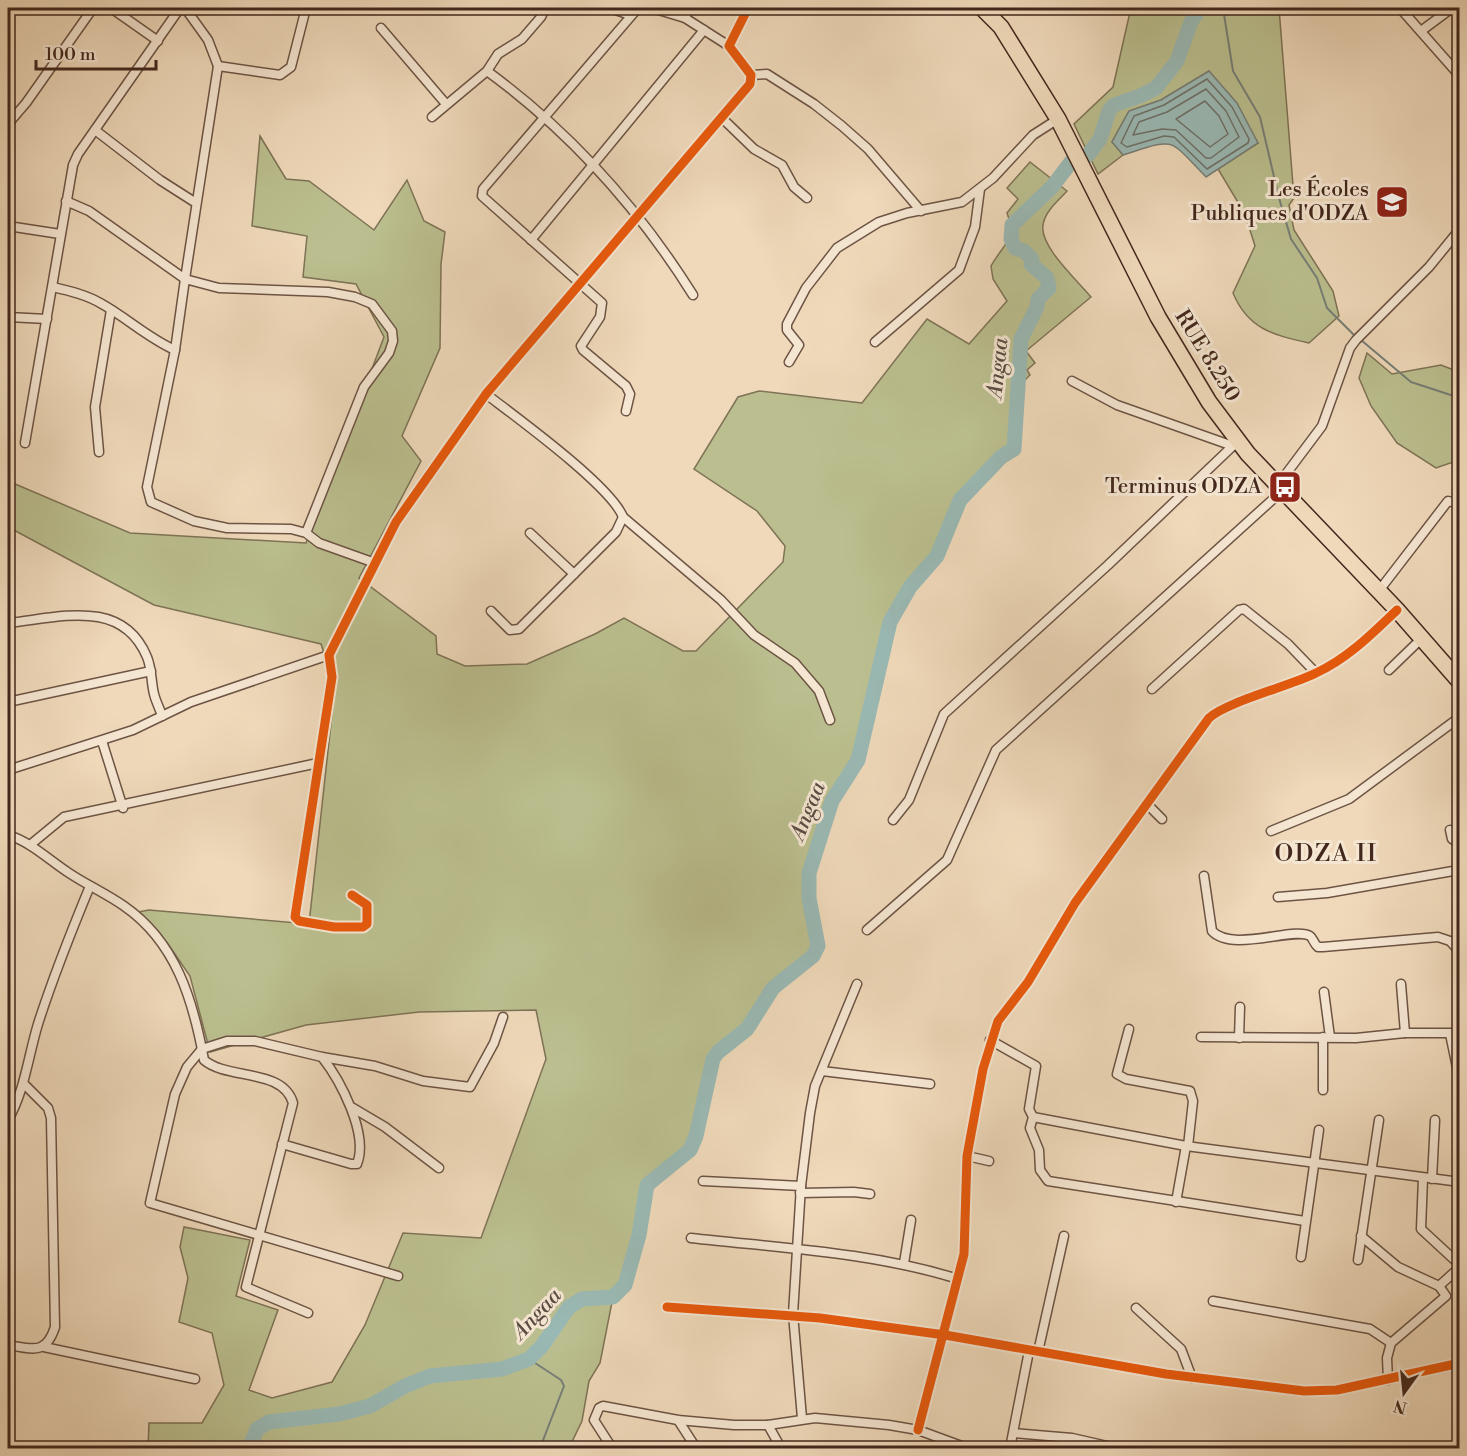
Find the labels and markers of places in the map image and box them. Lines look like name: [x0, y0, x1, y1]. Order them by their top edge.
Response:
place label: Les Écoles Publiques d'ODZA: [1191, 175, 1370, 227]
school or university icon: Les Écoles Publiques d'ODZA: [1374, 184, 1410, 220]
bus stop icon: Terminus ODZA: [1267, 469, 1303, 505]
place label: Terminus ODZA: [1105, 474, 1263, 500]

